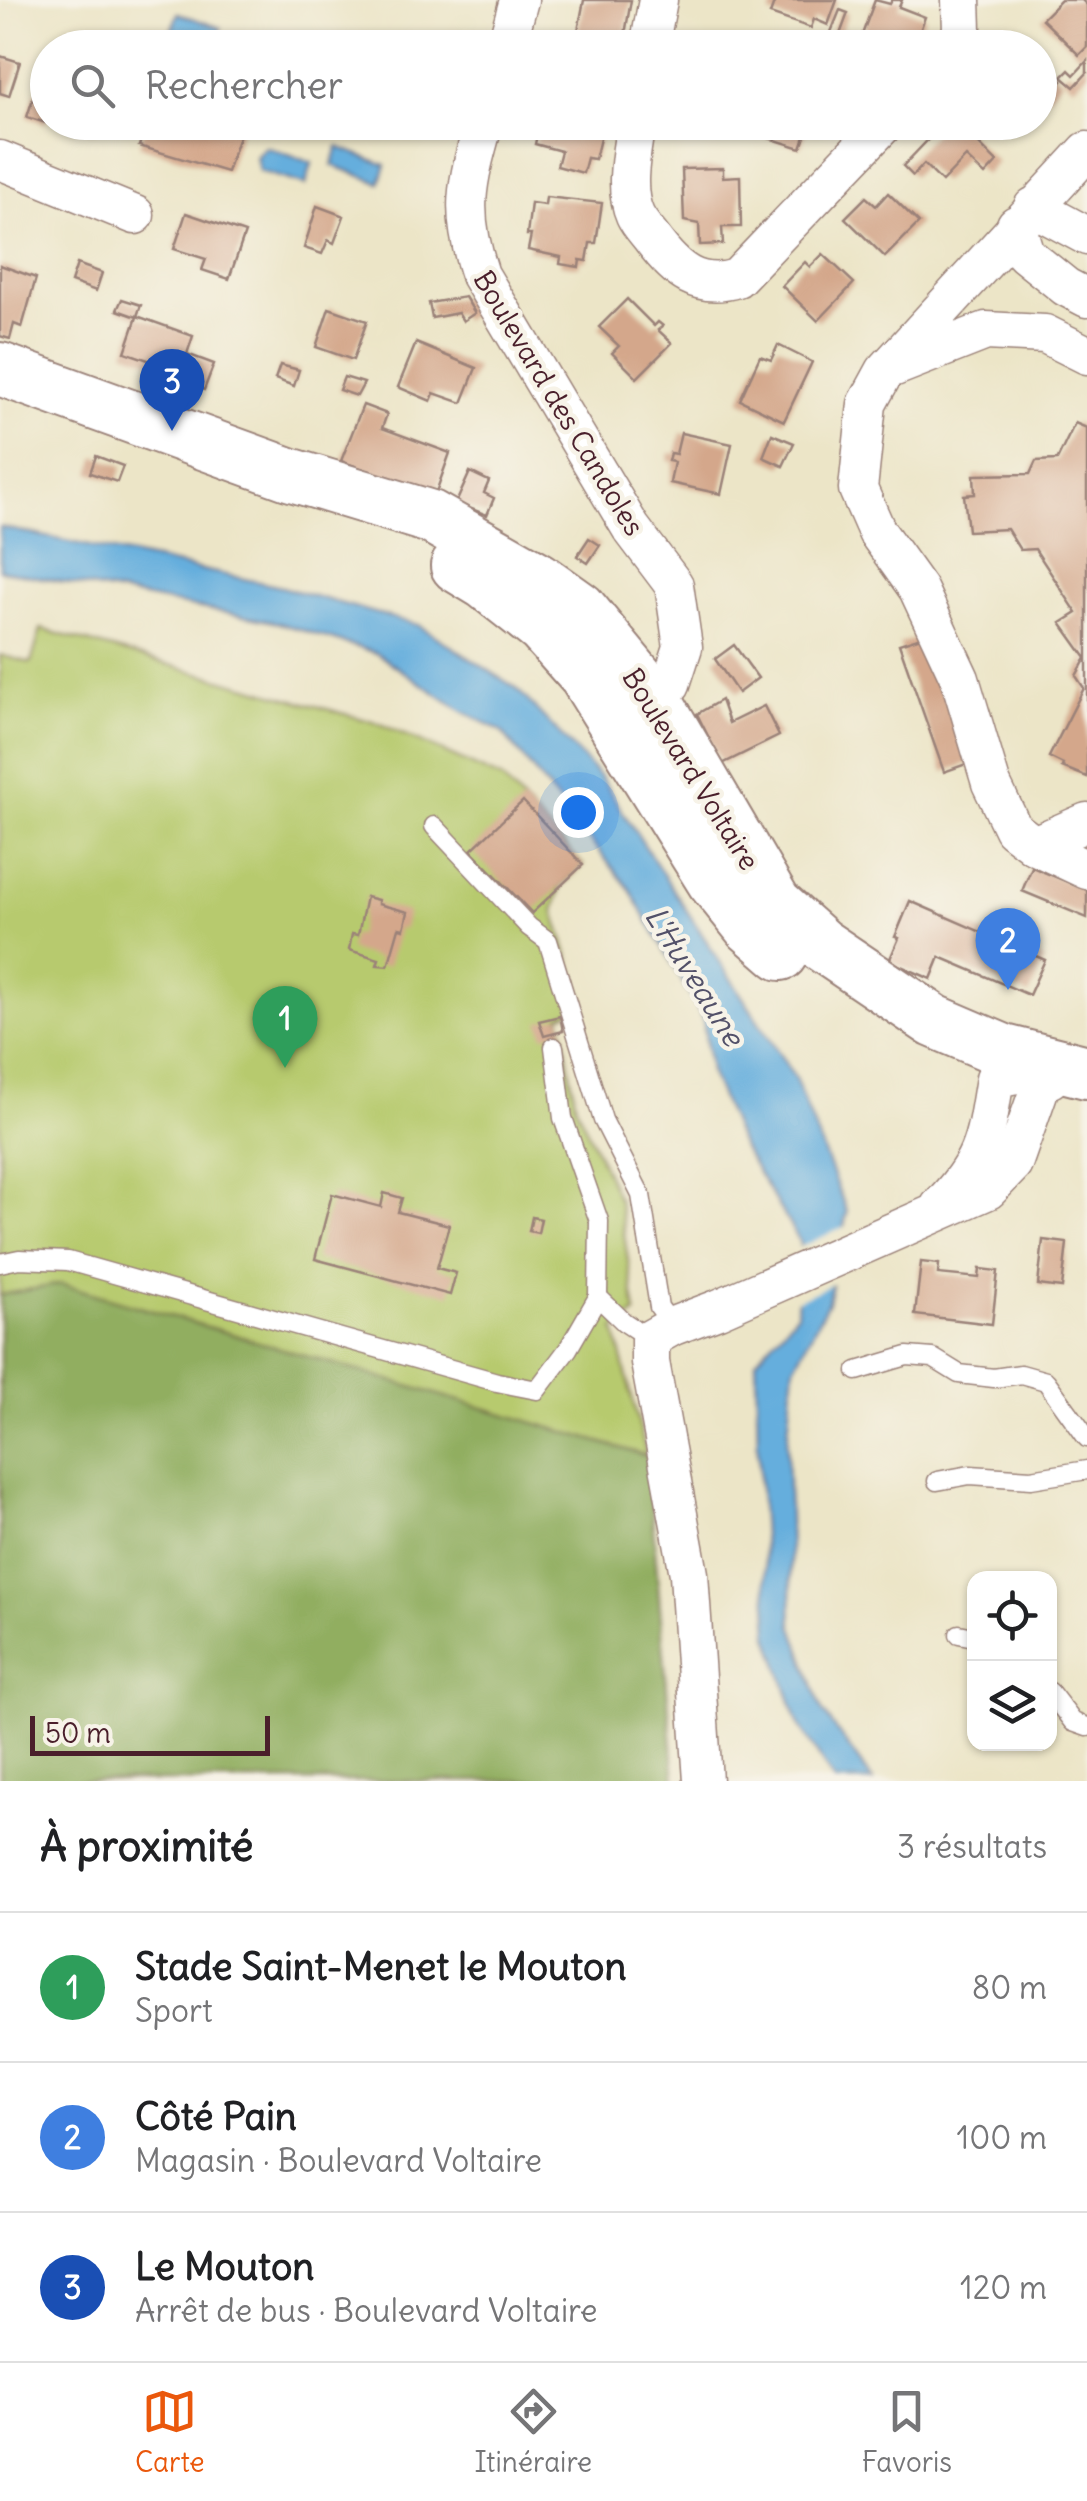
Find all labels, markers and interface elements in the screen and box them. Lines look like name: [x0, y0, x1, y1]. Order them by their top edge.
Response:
search box: [30, 30, 1057, 140]
icon: search: [65, 58, 120, 113]
text: Rechercher: [145, 62, 343, 109]
street label: Boulevard des Candoles: [466, 264, 652, 542]
pin: 3: [140, 348, 204, 431]
street label: Boulevard Voltaire: [614, 661, 768, 877]
your location: [553, 787, 604, 838]
water label: L'Huveaune: [637, 899, 754, 1054]
pin: 2: [976, 908, 1040, 990]
pin: 1: [252, 986, 318, 1068]
map controls: [967, 1571, 1057, 1751]
button: locate: [967, 1571, 1057, 1661]
button: layers: [967, 1661, 1057, 1751]
scale bar: [30, 1711, 270, 1756]
text: 50 m: [45, 1715, 111, 1751]
text: À proximité: [40, 1820, 253, 1872]
text: 3 résultats: [897, 1826, 1047, 1867]
text: Stade Saint-Menet le Mouton: [135, 1943, 626, 1990]
text: 1: [66, 1967, 79, 2008]
text: 80 m: [972, 1967, 1047, 2008]
text: Sport: [135, 1990, 213, 2031]
text: Côté Pain: [135, 2093, 297, 2140]
text: 2: [64, 2117, 81, 2158]
text: 100 m: [957, 2117, 1047, 2158]
text: Magasin · Boulevard Voltaire: [135, 2140, 542, 2181]
text: Le Mouton: [135, 2243, 314, 2290]
text: 3: [63, 2267, 82, 2308]
text: 120 m: [960, 2267, 1047, 2308]
text: Arrêt de bus · Boulevard Voltaire: [135, 2290, 597, 2331]
tab: Carte: [135, 2384, 205, 2480]
tab: Itinéraire: [474, 2384, 592, 2480]
tab: Favoris: [862, 2384, 952, 2480]

